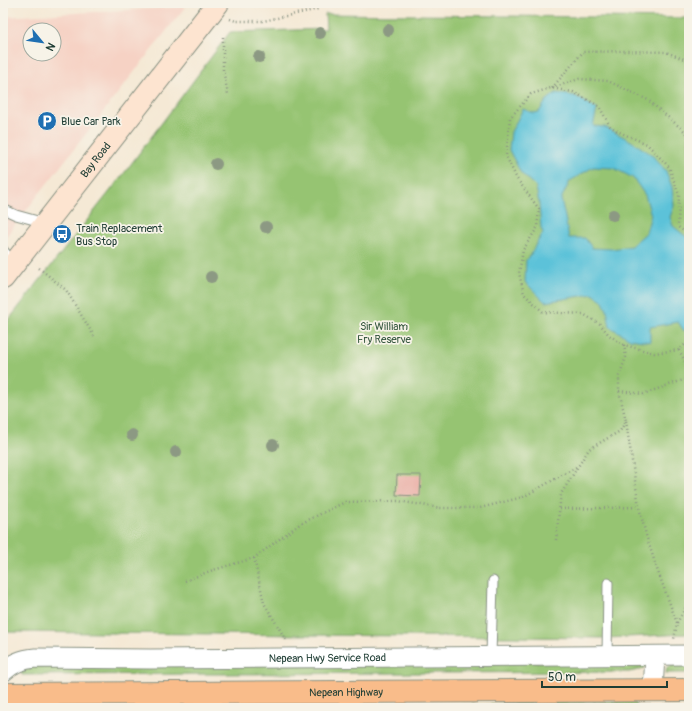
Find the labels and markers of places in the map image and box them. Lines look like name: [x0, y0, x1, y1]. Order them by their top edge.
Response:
parking icon: Blue Car Park: [36, 110, 58, 132]
place label: Blue Car Park: [61, 115, 121, 128]
place label: Train Replacement Bus Stop: [76, 222, 163, 248]
bus stop icon: Train Replacement Bus Stop: [51, 223, 73, 245]

